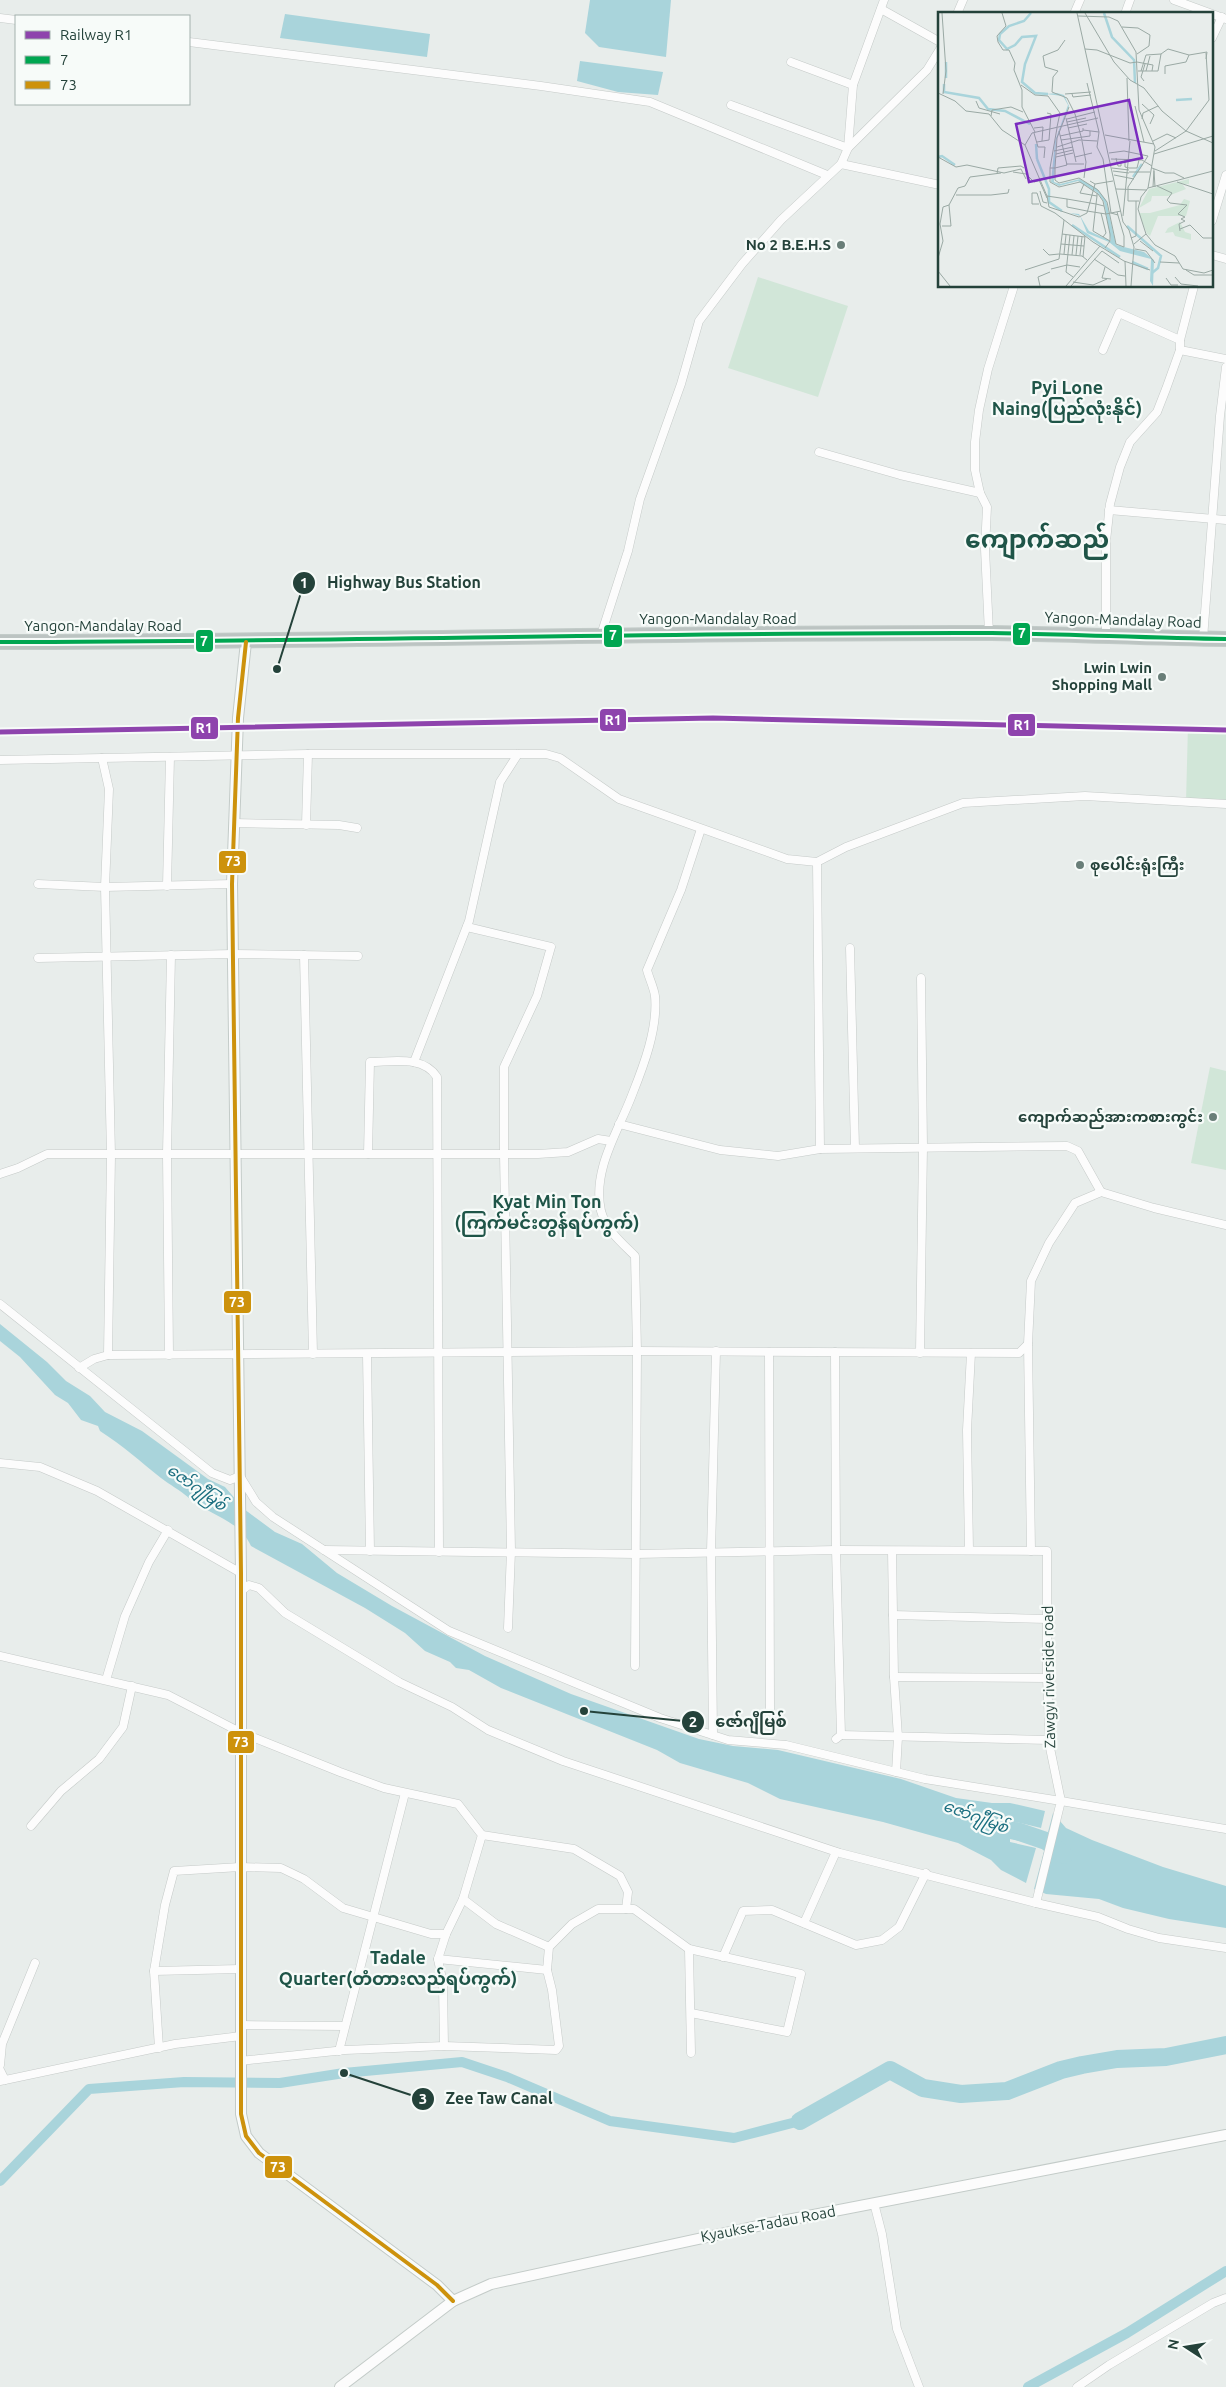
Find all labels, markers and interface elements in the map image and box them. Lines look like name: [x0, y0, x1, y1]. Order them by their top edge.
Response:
inset map: [938, 12, 1214, 288]
legend: [15, 15, 190, 105]
text: Railway R1: [60, 26, 132, 43]
text: 7: [60, 51, 68, 68]
text: 73: [60, 76, 77, 93]
place label: No 2 B.E.H.S: [746, 236, 831, 253]
marker: No 2 B.E.H.S: [835, 239, 847, 251]
district label: Pyi Lone Naing(ပြည်လုံးနိုင်): [992, 377, 1142, 423]
district label: ကျောက်ဆည်: [965, 522, 1109, 560]
callout: Highway Bus Station: [292, 567, 491, 598]
text: Highway Bus Station: [327, 573, 481, 591]
text: 1: [300, 574, 308, 591]
street label: Yangon-Mandalay Road: [1044, 608, 1202, 631]
street label: Yangon-Mandalay Road: [639, 610, 797, 627]
street label: Yangon-Mandalay Road: [24, 617, 182, 634]
line badge: 7: [1012, 622, 1031, 646]
line badge: 7: [603, 624, 623, 648]
text: 7: [1018, 625, 1026, 641]
text: 7: [609, 627, 617, 643]
line badge: 7: [195, 629, 214, 653]
text: 7: [200, 633, 208, 649]
place label: Lwin Lwin Shopping Mall: [1052, 659, 1152, 693]
marker: Lwin Lwin Shopping Mall: [1156, 671, 1168, 683]
line badge: R1: [599, 708, 627, 732]
text: R1: [604, 712, 622, 728]
line badge: R1: [1007, 713, 1036, 737]
line badge: R1: [190, 716, 219, 740]
text: R1: [1013, 717, 1031, 733]
text: R1: [195, 720, 213, 736]
line badge: 73: [218, 850, 247, 874]
text: 73: [225, 853, 241, 869]
place label: စုပေါင်းရုံးကြီး: [1090, 855, 1184, 877]
marker: စုပေါင်းရုံးကြီး: [1074, 859, 1086, 871]
place label: ကျောက်ဆည်အားကစားကွင်း: [1018, 1107, 1203, 1129]
marker: ကျောက်ဆည်အားကစားကွင်း: [1207, 1111, 1219, 1123]
district label: Kyat Min Ton (ကြက်မင်းတွန်ရပ်ကွက်): [455, 1191, 639, 1237]
line badge: 73: [223, 1290, 252, 1314]
text: 73: [229, 1294, 245, 1310]
water label: ဇော်ဂျီမြစ်: [161, 1458, 232, 1519]
street label: Zawgyi riverside road: [1039, 1605, 1058, 1749]
callout: ဇော်ဂျီမြစ်: [681, 1706, 797, 1737]
text: ဇော်ဂျီမြစ်: [715, 1710, 787, 1735]
text: 2: [689, 1713, 697, 1730]
line badge: 73: [227, 1730, 255, 1754]
text: 73: [233, 1734, 249, 1750]
water label: ဇော်ဂျီမြစ်: [939, 1794, 1013, 1841]
district label: Tadale Quarter(တံတားလည်ရပ်ကွက်): [279, 1947, 517, 1993]
callout: Zee Taw Canal: [410, 2083, 563, 2114]
text: Zee Taw Canal: [445, 2089, 553, 2107]
text: 3: [419, 2090, 427, 2107]
line badge: 73: [264, 2155, 293, 2179]
text: 73: [270, 2159, 286, 2175]
street label: Kyaukse-Tadau Road: [699, 2202, 837, 2245]
north arrow: [1161, 2322, 1211, 2372]
text: N: [1164, 2338, 1182, 2351]

